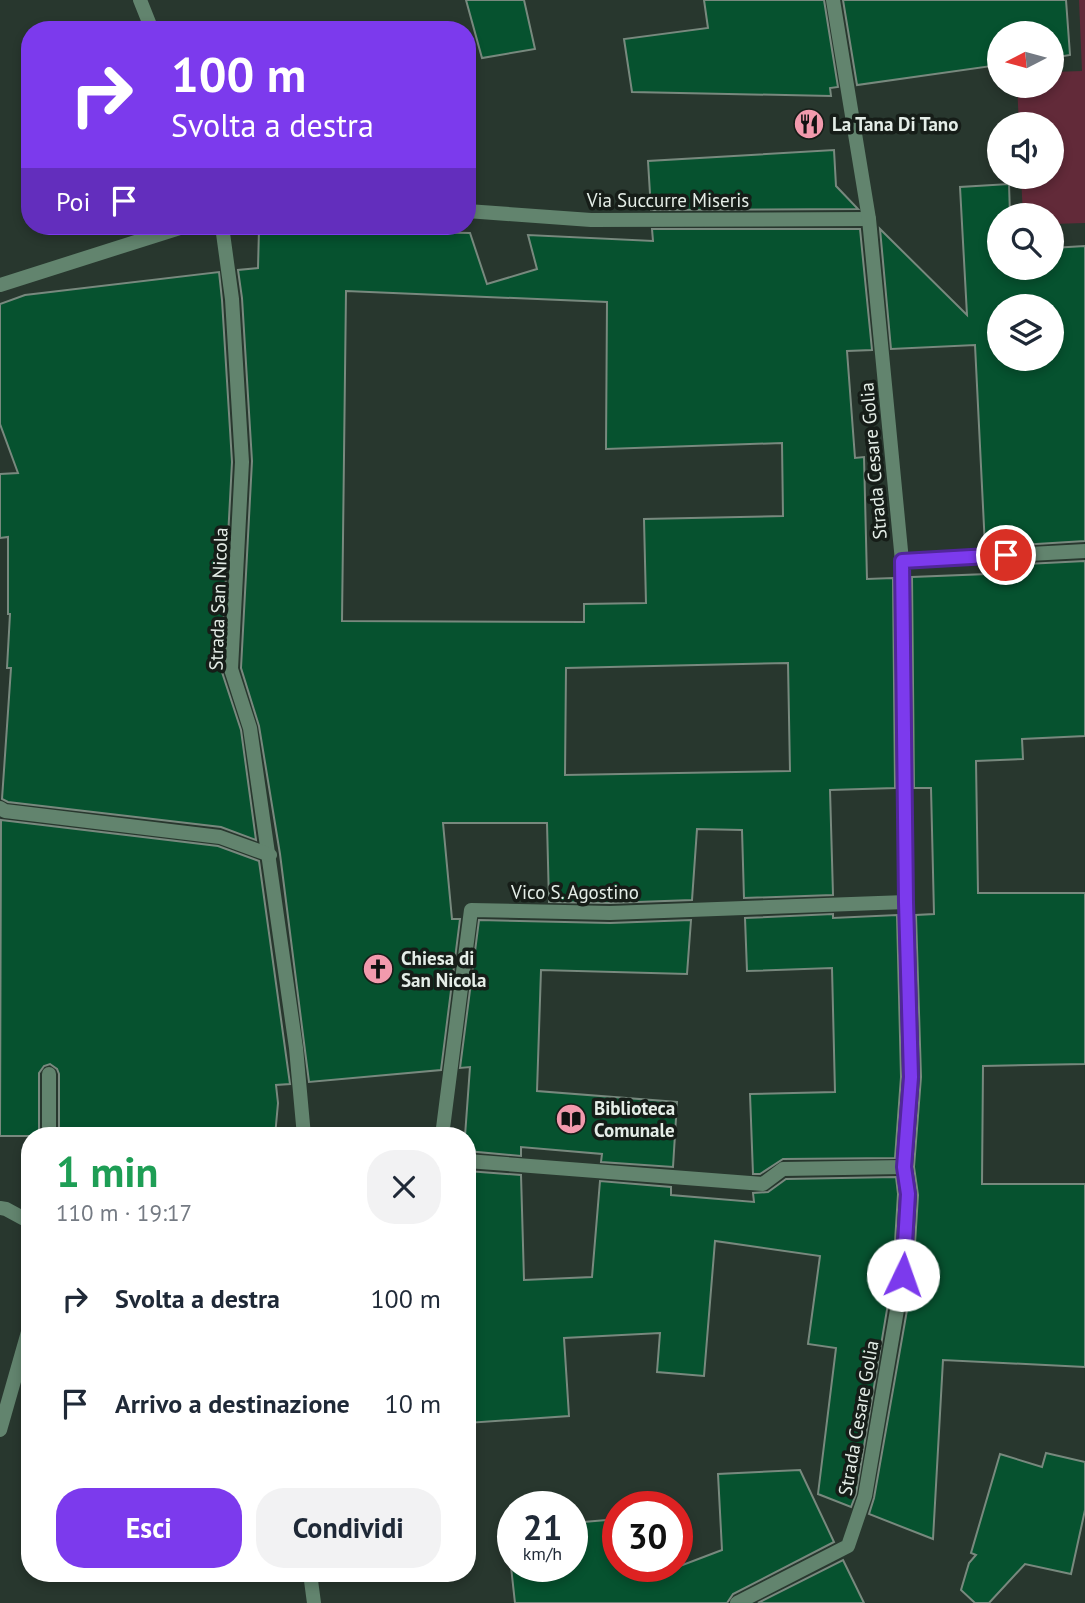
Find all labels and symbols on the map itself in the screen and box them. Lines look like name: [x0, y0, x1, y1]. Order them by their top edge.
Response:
north arrow: [987, 21, 1064, 98]
restaurant icon: La Tana Di Tano: [792, 107, 826, 141]
place label: La Tana Di Tano: [832, 112, 958, 136]
street label: Via Succurre Miseris: [586, 188, 749, 212]
street label: Strada Cesare Golia: [854, 382, 892, 540]
pin: [976, 525, 1036, 585]
street label: Strada San Nicola: [204, 527, 232, 671]
street label: Vico S. Agostino: [510, 880, 639, 904]
place label: Chiesa di San Nicola: [401, 946, 486, 992]
church icon: Chiesa di San Nicola: [361, 952, 395, 986]
place label: Biblioteca Comunale: [594, 1096, 675, 1142]
library icon: Biblioteca Comunale: [554, 1102, 588, 1136]
position arrow: [866, 1238, 940, 1312]
street label: Strada Cesare Golia: [833, 1338, 883, 1498]
speed limit sign: 30: [602, 1491, 693, 1582]

